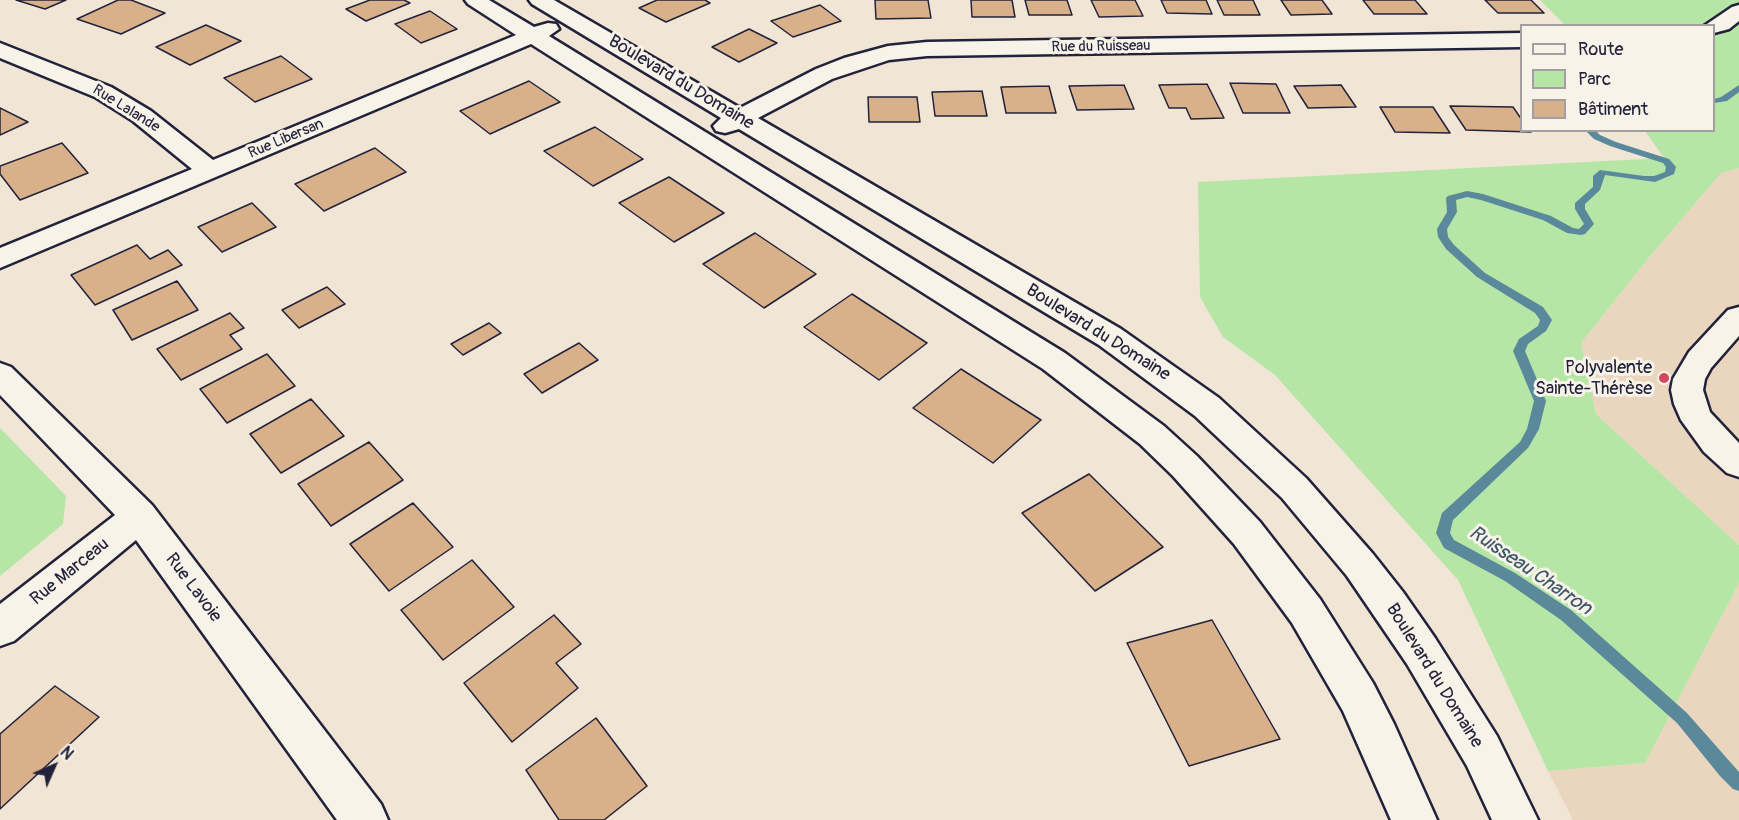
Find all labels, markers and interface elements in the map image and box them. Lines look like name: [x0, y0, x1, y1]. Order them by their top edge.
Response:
legend: [1520, 24, 1715, 132]
street label: Boulevard du Domaine: [604, 31, 758, 135]
street label: Rue du Ruisseau: [1051, 37, 1151, 57]
text: Route: [1578, 38, 1623, 61]
text: Parc: [1578, 68, 1611, 91]
street label: Rue Lalande: [89, 81, 163, 137]
text: Bâtiment: [1578, 98, 1648, 121]
street label: Rue Libersan: [246, 115, 326, 163]
street label: Boulevard du Domaine: [1022, 280, 1174, 386]
place label: Polyvalente Sainte-Thérèse: [1535, 357, 1652, 400]
marker: Polyvalente Sainte-Thérèse: [1657, 371, 1671, 385]
water label: Ruisseau Charron: [1464, 521, 1596, 621]
street label: Rue Marceau: [26, 534, 114, 610]
street label: Rue Lavoie: [160, 549, 226, 627]
street label: Boulevard du Domaine: [1381, 600, 1487, 752]
north arrow: [24, 736, 84, 796]
text: N: [56, 742, 78, 764]

